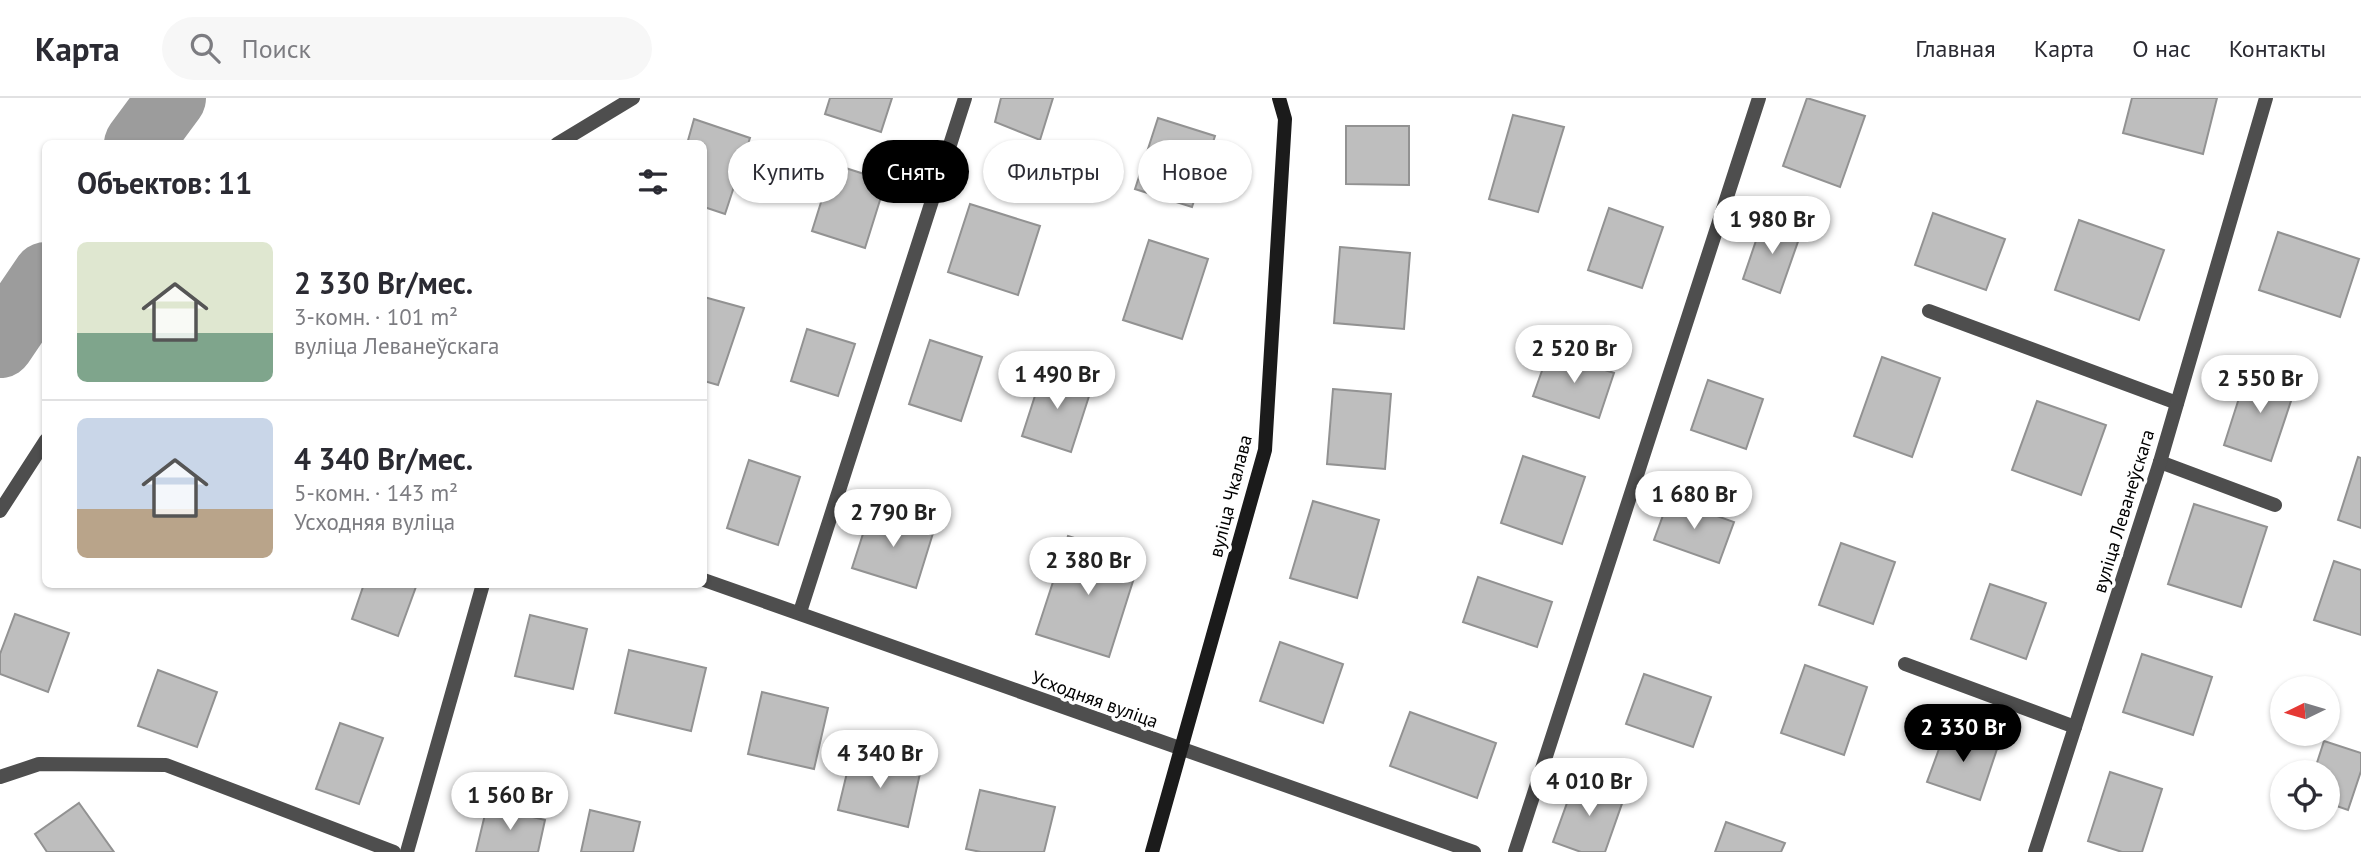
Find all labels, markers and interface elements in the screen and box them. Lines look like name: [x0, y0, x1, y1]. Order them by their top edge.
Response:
search box: [162, 17, 652, 80]
text: Карта: [35, 27, 120, 70]
icon: search: [186, 29, 224, 67]
text: Поиск: [242, 32, 311, 65]
text: Главная: [1915, 33, 1996, 64]
text: Карта: [2034, 33, 2094, 64]
text: О нас: [2132, 33, 2191, 64]
text: Контакты: [2229, 33, 2326, 64]
chip: Купить: [728, 140, 848, 203]
chip: Снять: [862, 140, 969, 203]
chip: Фильтры: [983, 140, 1124, 203]
chip: Новое: [1138, 140, 1252, 203]
text: Объектов: 11: [77, 163, 252, 202]
icon: filters: [634, 163, 672, 201]
pin: 1 980 Br: [1700, 197, 1844, 256]
text: 1 980 Br: [1729, 204, 1815, 233]
text: 2 330 Br/мес.: [294, 263, 473, 302]
icon: home: [133, 270, 217, 354]
text: 3-комн. · 101 m²: [294, 302, 458, 331]
pin: 2 520 Br: [1502, 326, 1646, 385]
text: вуліца Леванеўскага: [294, 331, 499, 360]
text: 2 520 Br: [1531, 333, 1617, 362]
pin: 1 490 Br: [985, 352, 1129, 411]
pin: 2 550 Br: [2188, 356, 2332, 415]
text: 1 490 Br: [1014, 359, 1100, 388]
text: 2 550 Br: [2217, 363, 2303, 392]
street label: вуліца Леванеўскага: [2087, 426, 2159, 596]
street label: вуліца Чкалава: [1203, 432, 1257, 560]
text: 4 340 Br/мес.: [294, 439, 473, 478]
icon: home: [133, 446, 217, 530]
pin: 1 680 Br: [1622, 472, 1766, 531]
text: 5-комн. · 143 m²: [294, 478, 458, 507]
text: 1 680 Br: [1651, 479, 1737, 508]
pin: 2 790 Br: [821, 490, 965, 549]
text: 2 790 Br: [850, 497, 936, 526]
text: Усходняя вуліца: [294, 507, 455, 536]
pin: 2 380 Br: [1016, 538, 1160, 597]
text: 2 380 Br: [1045, 545, 1131, 574]
street label: Усходняя вуліца: [1028, 665, 1162, 733]
north arrow: [2270, 676, 2340, 746]
map controls: [2270, 676, 2340, 830]
pin: 2 330 Br: [1891, 704, 2035, 764]
text: 2 330 Br: [1920, 712, 2006, 741]
pin: 4 340 Br: [808, 730, 952, 790]
text: 4 340 Br: [837, 738, 923, 767]
pin: 4 010 Br: [1517, 758, 1661, 818]
button: locate: [2270, 760, 2340, 830]
text: 4 010 Br: [1546, 766, 1632, 795]
pin: 1 560 Br: [438, 772, 582, 832]
text: 1 560 Br: [467, 780, 553, 809]

